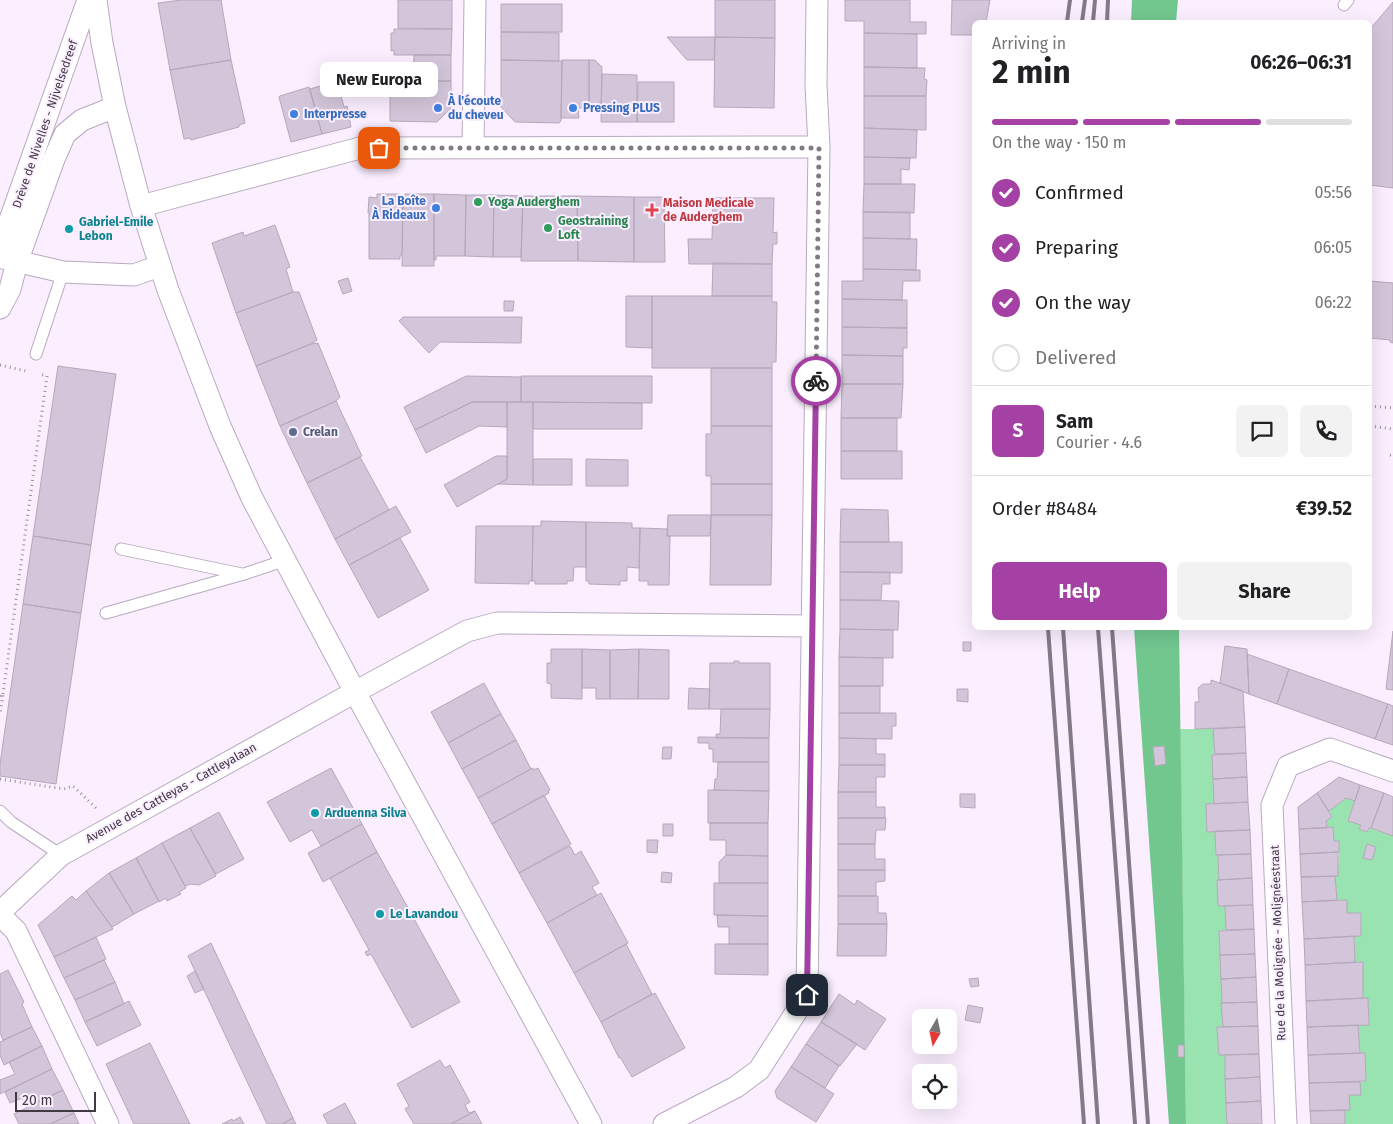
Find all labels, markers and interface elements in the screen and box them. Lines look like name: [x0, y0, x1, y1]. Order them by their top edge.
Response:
text: Arriving in: [992, 34, 1066, 53]
street label: Drève de Nivelles - Nijvelsedreef: [10, 37, 81, 210]
text: 06:26–06:31: [1250, 51, 1352, 74]
text: 2 min: [992, 53, 1071, 91]
callout: New Europa: [320, 63, 438, 98]
text: New Europa: [336, 70, 422, 89]
place label: À l'écoute du cheveu: [447, 92, 504, 122]
place label: Pressing PLUS: [583, 101, 660, 115]
marker: À l'écoute du cheveu: [432, 102, 444, 114]
marker: Pressing PLUS: [567, 102, 579, 114]
place label: Interpresse: [304, 107, 367, 121]
marker: Interpresse: [288, 108, 300, 120]
pin: [358, 127, 400, 169]
text: On the way · 150 m: [992, 133, 1127, 152]
icon: bag: [365, 134, 393, 162]
icon: check: [992, 179, 1020, 207]
text: Confirmed: [1035, 181, 1124, 204]
text: 05:56: [1315, 183, 1352, 202]
place label: La Boîte À Rideaux: [371, 194, 427, 222]
place label: Yoga Auderghem: [487, 195, 580, 209]
marker: Yoga Auderghem: [472, 196, 484, 208]
place label: Maison Medicale de Auderghem: [663, 196, 754, 224]
marker: La Boîte À Rideaux: [430, 202, 442, 214]
marker: Maison Medicale de Auderghem: [645, 203, 659, 217]
place label: Geostraining Loft: [558, 214, 628, 242]
place label: Gabriel-Emile Lebon: [79, 215, 154, 243]
marker: Geostraining Loft: [542, 222, 554, 234]
marker: Gabriel-Emile Lebon: [63, 223, 75, 235]
icon: check: [992, 234, 1020, 262]
text: Preparing: [1035, 236, 1118, 259]
text: 06:05: [1314, 238, 1352, 257]
icon: check: [992, 289, 1020, 317]
text: On the way: [1035, 291, 1131, 314]
text: 06:22: [1315, 293, 1352, 312]
text: Delivered: [1035, 346, 1117, 369]
courier: [791, 356, 841, 406]
icon: bike: [802, 367, 830, 395]
button: chat: [1236, 405, 1288, 457]
button: phone: [1300, 405, 1352, 457]
text: Sam: [1056, 410, 1093, 433]
text: S: [1013, 419, 1023, 442]
place label: Crelan: [303, 425, 338, 439]
marker: Crelan: [287, 426, 299, 438]
text: Courier · 4.6: [1056, 433, 1142, 452]
text: Order #8484: [992, 497, 1097, 520]
text: €39.52: [1296, 497, 1352, 520]
button: Help: [992, 562, 1167, 620]
button: Share: [1177, 562, 1352, 620]
street label: Avenue des Cattleyas - Cattleyalaan: [83, 740, 259, 846]
place label: Arduenna Silva: [324, 806, 407, 820]
marker: Arduenna Silva: [309, 807, 321, 819]
street label: Rue de la Molignée - Molignéestraat: [1268, 844, 1288, 1041]
place label: Le Lavandou: [390, 907, 458, 921]
marker: Le Lavandou: [374, 908, 386, 920]
pin: [786, 974, 828, 1016]
icon: home: [793, 981, 821, 1009]
north arrow: [912, 1009, 958, 1054]
map controls: [912, 1009, 957, 1109]
button: locate: [912, 1064, 957, 1109]
scale bar: [15, 1089, 96, 1112]
text: 20 m: [22, 1092, 52, 1109]

